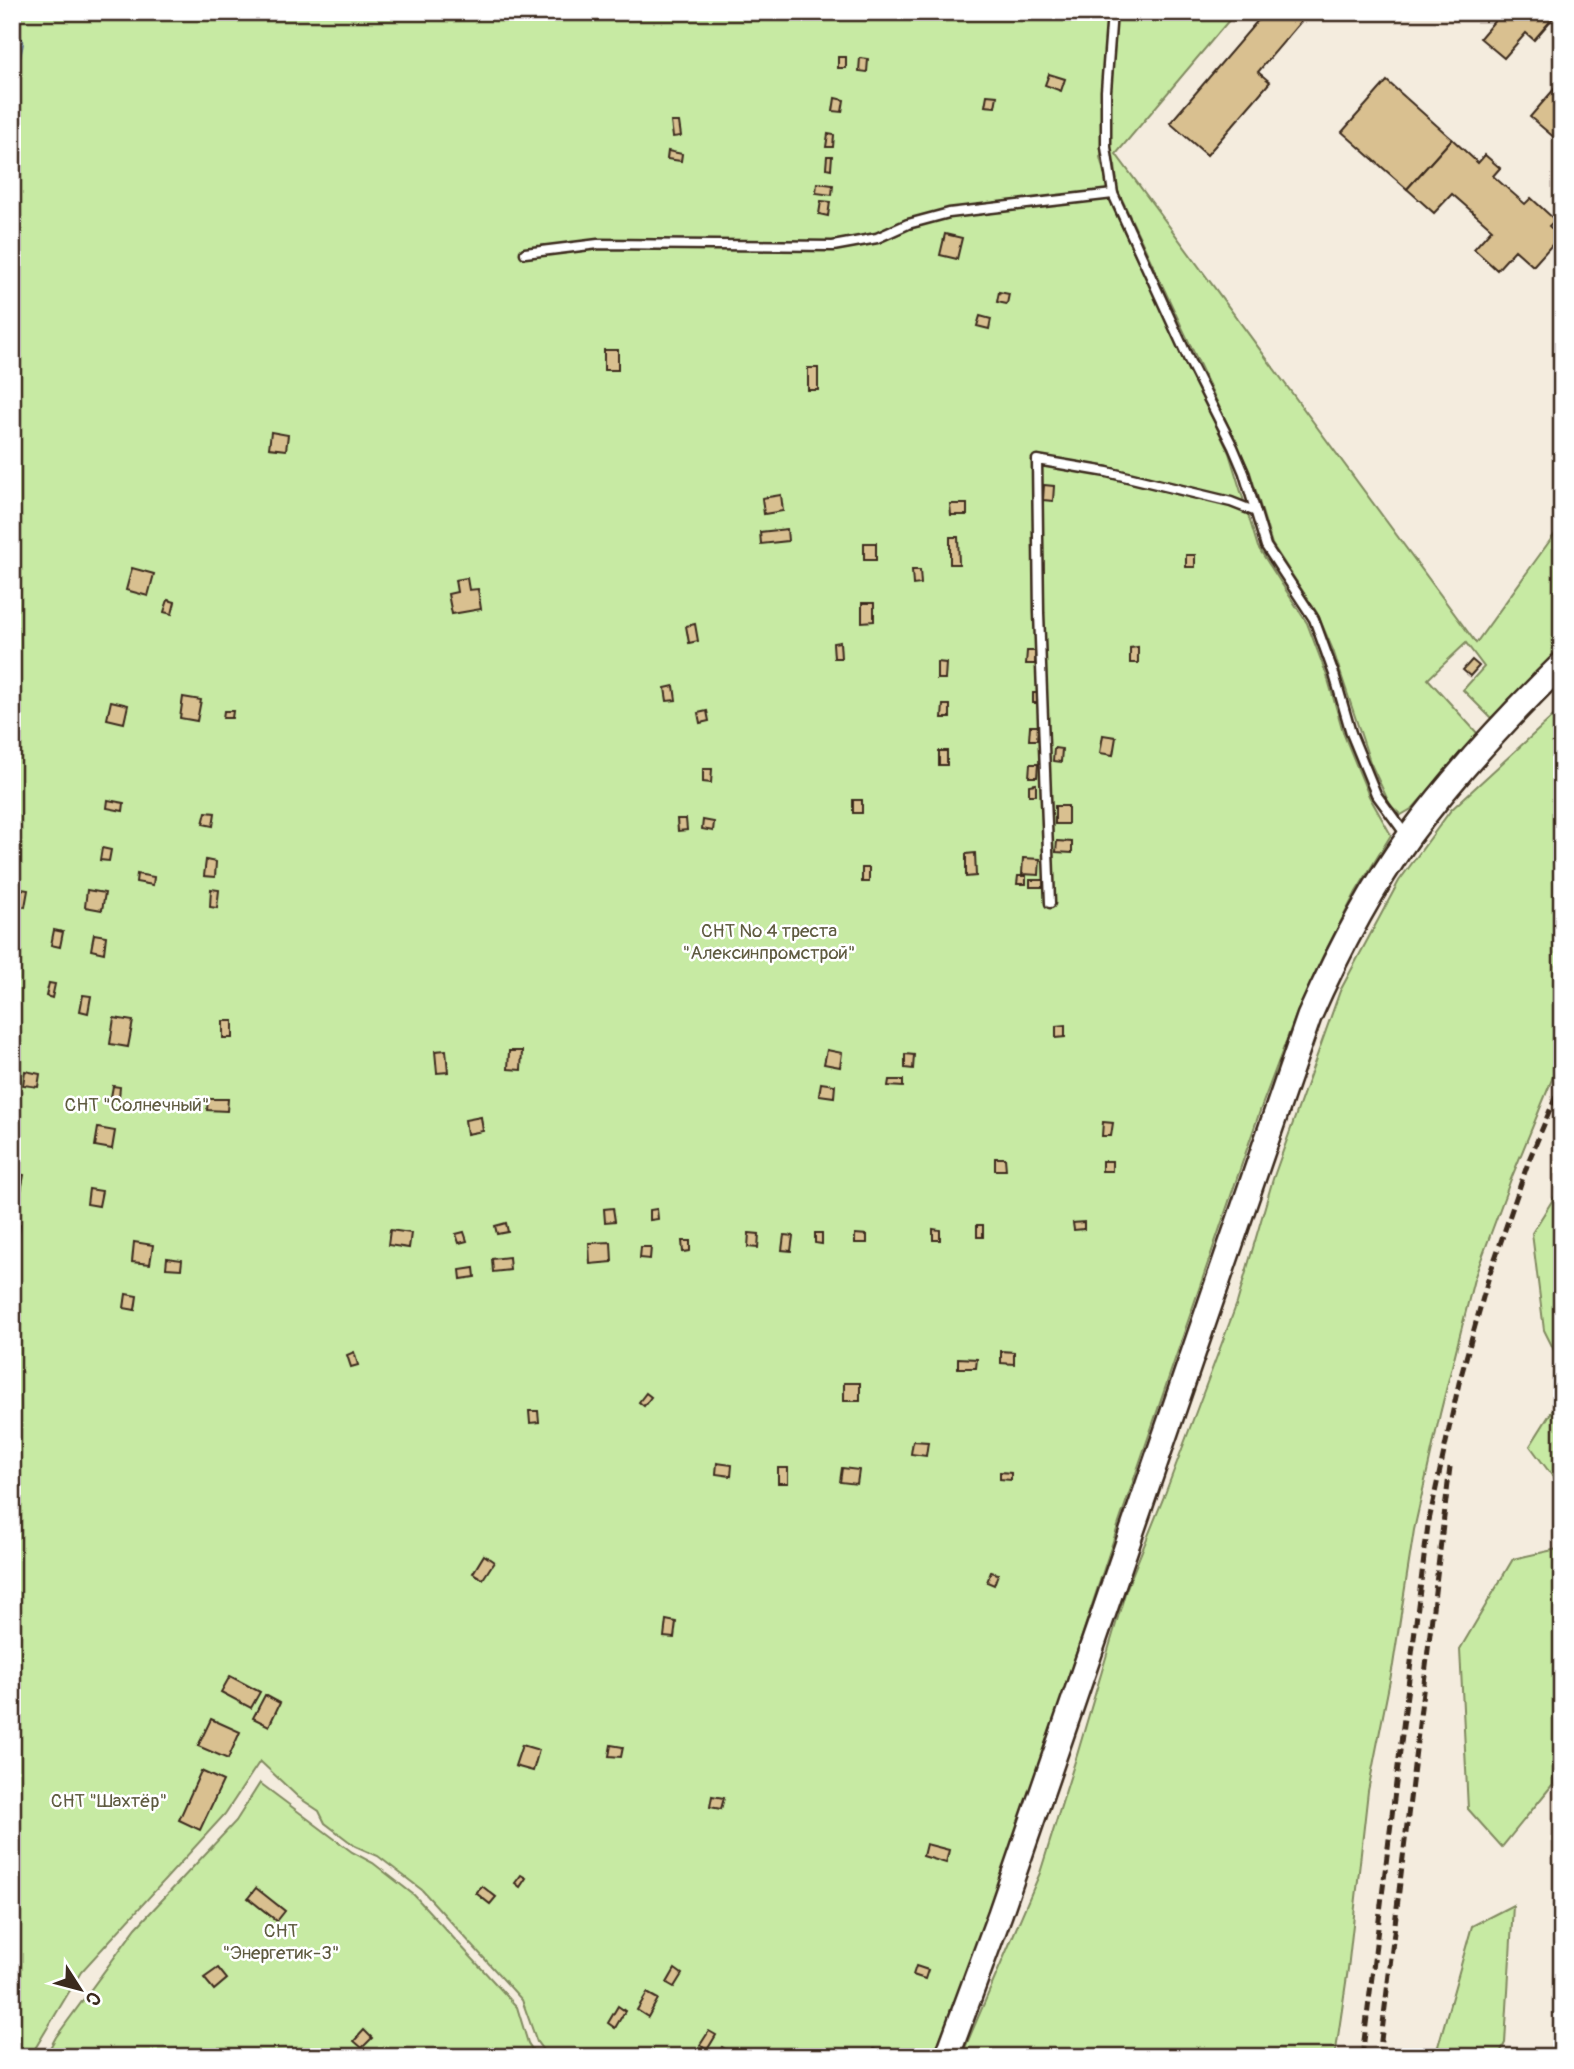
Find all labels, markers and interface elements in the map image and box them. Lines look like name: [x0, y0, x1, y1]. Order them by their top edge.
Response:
park label: СНТ № 4 треста "Алексинпромстрой": [683, 919, 855, 965]
park label: СНТ "Солнечный": [64, 1093, 210, 1117]
park label: СНТ "Шахтёр": [51, 1789, 167, 1813]
park label: СНТ "Энергетик-3": [223, 1919, 339, 1965]
north arrow: [46, 1954, 116, 2024]
text: С: [80, 1987, 106, 2010]

